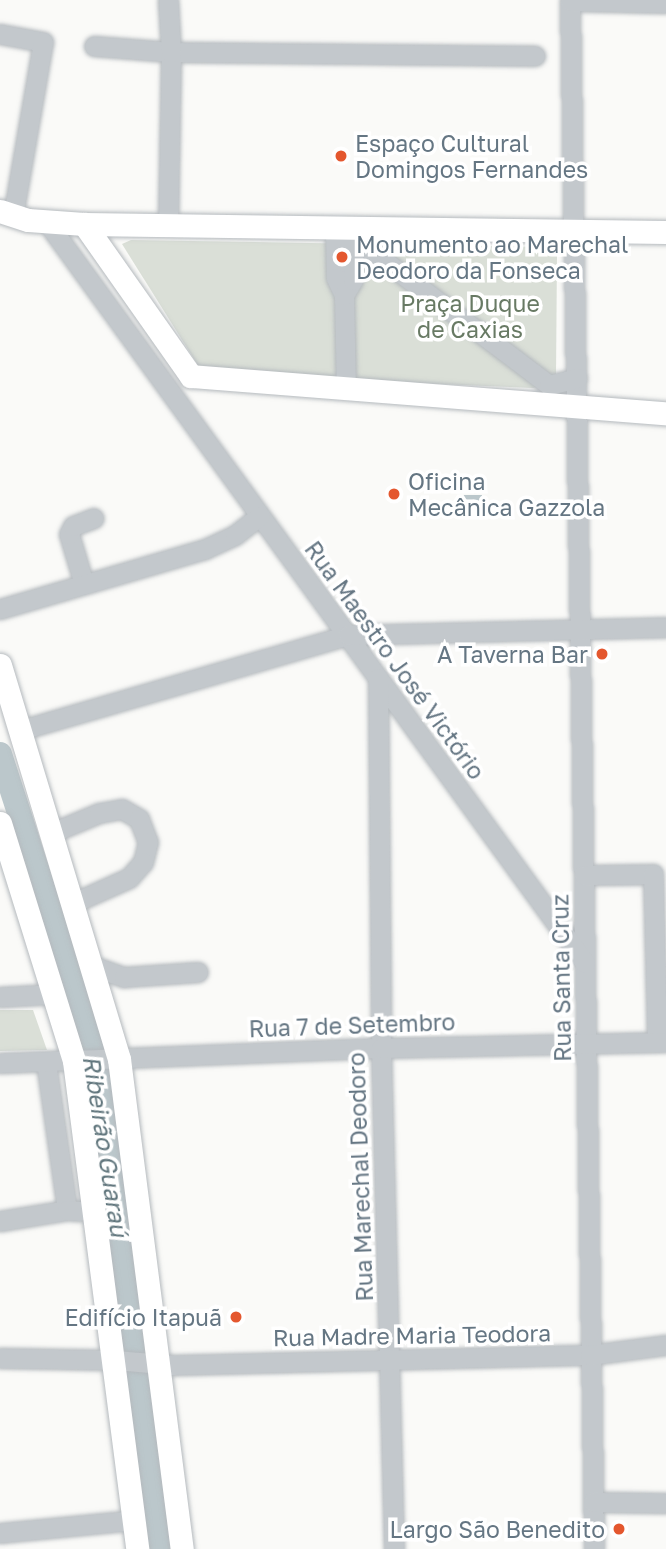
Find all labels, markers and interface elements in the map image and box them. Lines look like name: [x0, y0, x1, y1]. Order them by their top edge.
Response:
place label: Espaço Cultural Domingos Fernandes: [355, 129, 588, 183]
marker: Espaço Cultural Domingos Fernandes: [333, 148, 349, 164]
place label: Monumento ao Marechal Deodoro da Fonseca: [356, 230, 628, 284]
marker: Monumento ao Marechal Deodoro da Fonseca: [334, 249, 350, 265]
park label: Praça Duque de Caxias: [400, 289, 540, 343]
place label: Oficina Mecânica Gazzola: [408, 467, 605, 521]
marker: Oficina Mecânica Gazzola: [386, 486, 402, 502]
street label: Rua Maestro José Victório: [299, 536, 491, 784]
place label: A Taverna Bar: [437, 640, 588, 668]
marker: A Taverna Bar: [594, 646, 610, 662]
street label: Rua Santa Cruz: [546, 894, 576, 1062]
street label: Rua 7 de Setembro: [248, 1008, 456, 1042]
street label: Rua Marechal Deodoro: [342, 1052, 378, 1302]
water label: Ribeirão Guaraú: [77, 1053, 135, 1239]
place label: Edifício Itapuã: [65, 1303, 222, 1331]
marker: Edifício Itapuã: [228, 1309, 244, 1325]
street label: Rua Madre Maria Teodora: [273, 1319, 551, 1351]
place label: Largo São Benedito: [389, 1515, 605, 1543]
marker: Largo São Benedito: [611, 1521, 627, 1537]

